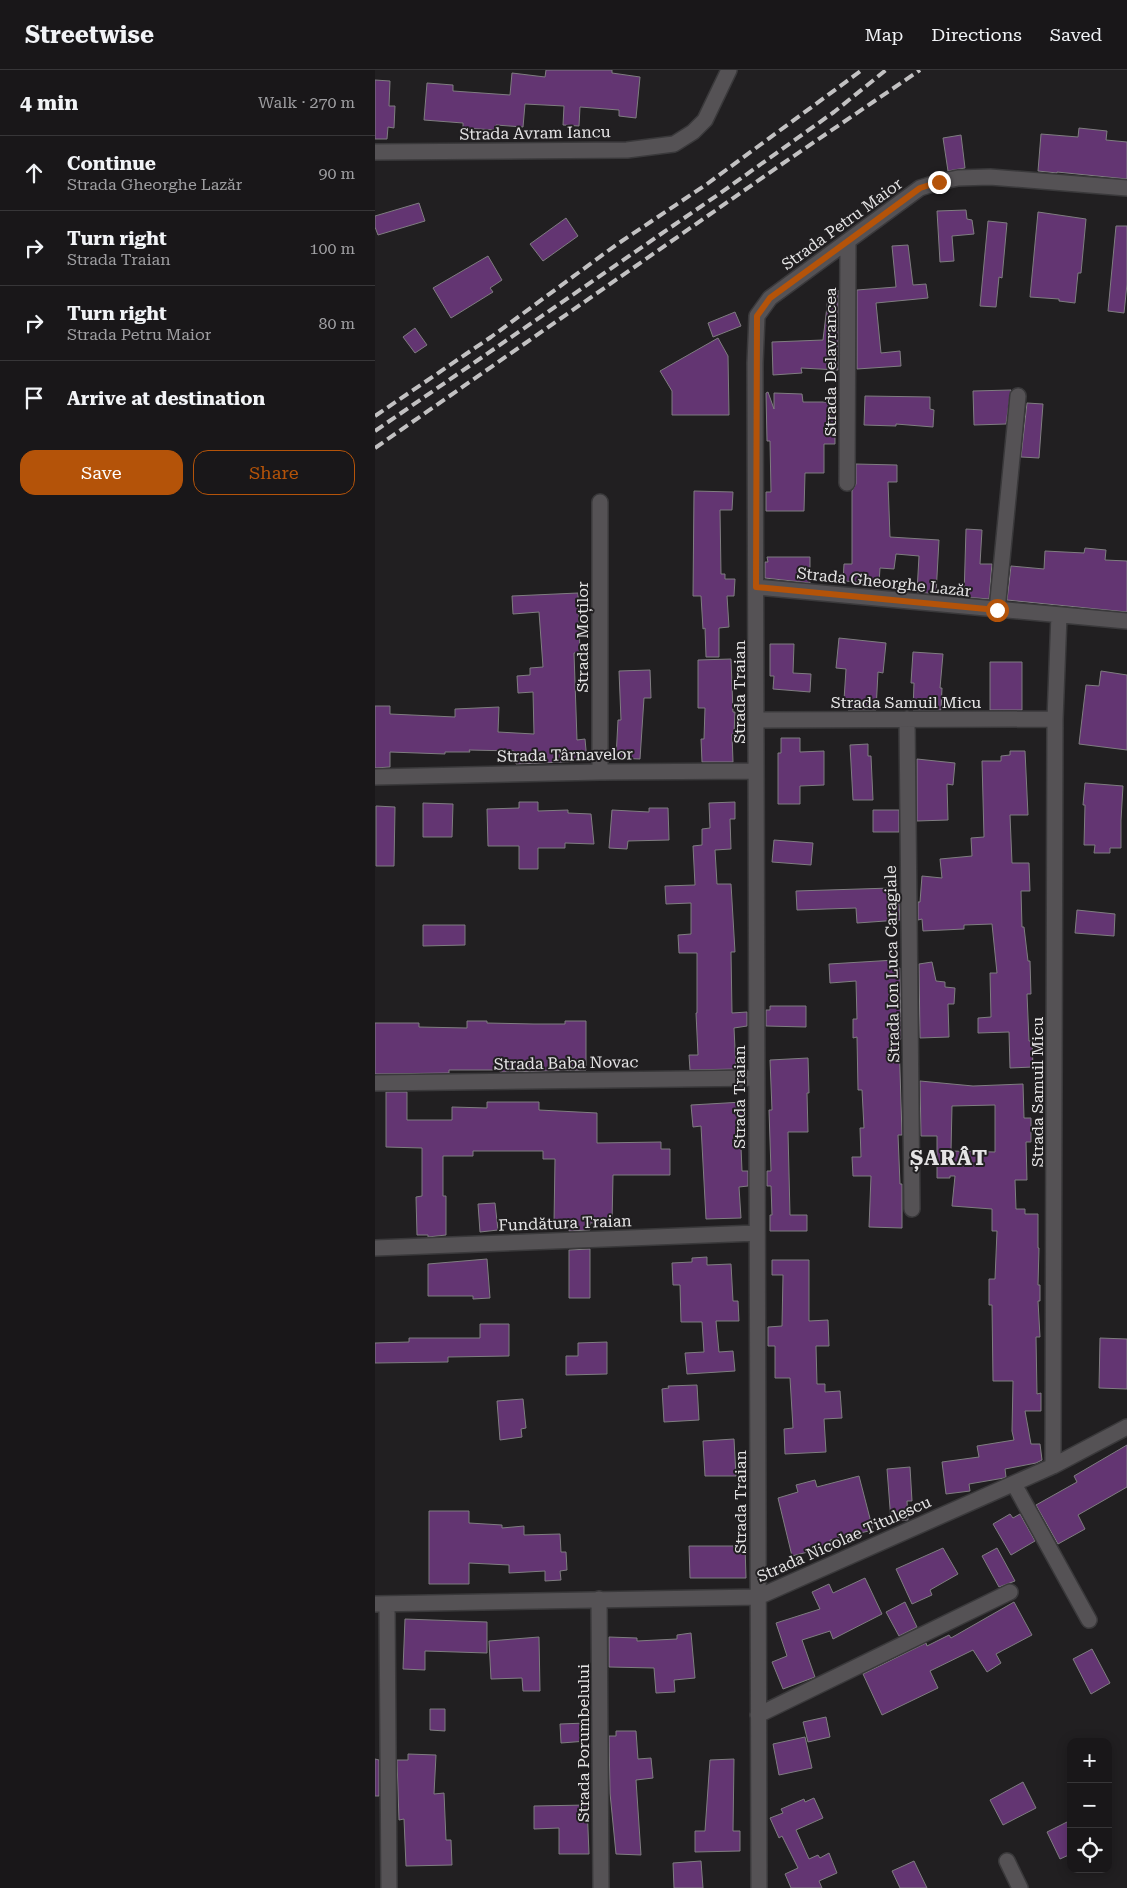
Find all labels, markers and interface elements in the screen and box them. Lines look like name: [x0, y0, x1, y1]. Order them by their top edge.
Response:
text: Streetwise: [25, 21, 154, 49]
text: Map: [865, 24, 903, 45]
text: Directions: [931, 24, 1022, 45]
text: Saved: [1050, 24, 1102, 45]
text: 4 min: [20, 91, 78, 115]
text: Walk · 270 m: [258, 93, 355, 112]
street label: Strada Avram Iancu: [459, 122, 611, 144]
text: Continue: [67, 152, 156, 175]
icon: ahead: [20, 159, 48, 187]
text: 90 m: [318, 164, 355, 183]
route end: [928, 171, 951, 194]
street label: Strada Petru Maior: [778, 174, 906, 274]
text: Strada Gheorghe Lazăr: [67, 175, 242, 194]
text: Turn right: [67, 227, 167, 250]
icon: right: [20, 234, 48, 262]
text: 100 m: [309, 239, 355, 258]
text: Strada Traian: [67, 250, 171, 269]
street label: Strada Delavrancea: [821, 287, 840, 437]
text: Turn right: [67, 302, 167, 325]
icon: right: [20, 309, 48, 337]
text: 80 m: [318, 314, 355, 333]
text: Strada Petru Maior: [67, 325, 211, 344]
icon: arrive: [20, 384, 48, 412]
text: Arrive at destination: [67, 387, 265, 410]
button: Save: [20, 450, 183, 495]
button: Share: [193, 450, 355, 495]
street label: Strada Gheorghe Lazăr: [796, 563, 973, 601]
street label: Strada Moților: [573, 581, 593, 693]
route start: [986, 599, 1009, 622]
street label: Strada Traian: [730, 640, 749, 744]
street label: Strada Samuil Micu: [831, 693, 981, 712]
street label: Strada Târnavelor: [497, 744, 634, 766]
street label: Strada Ion Luca Caragiale: [881, 865, 903, 1063]
street label: Strada Samuil Micu: [1028, 1017, 1047, 1167]
street label: Strada Traian: [730, 1045, 749, 1149]
street label: Strada Baba Novac: [494, 1052, 638, 1074]
district label: ȘARÂT: [910, 1146, 988, 1172]
street label: Fundătura Traian: [498, 1211, 632, 1235]
street label: Strada Traian: [731, 1450, 750, 1554]
street label: Strada Nicolae Titulescu: [754, 1492, 934, 1586]
street label: Strada Porumbelului: [574, 1664, 593, 1822]
map controls: [1067, 1738, 1112, 1873]
button: +: [1067, 1738, 1112, 1783]
button: −: [1067, 1783, 1112, 1828]
button: locate: [1067, 1828, 1112, 1873]

